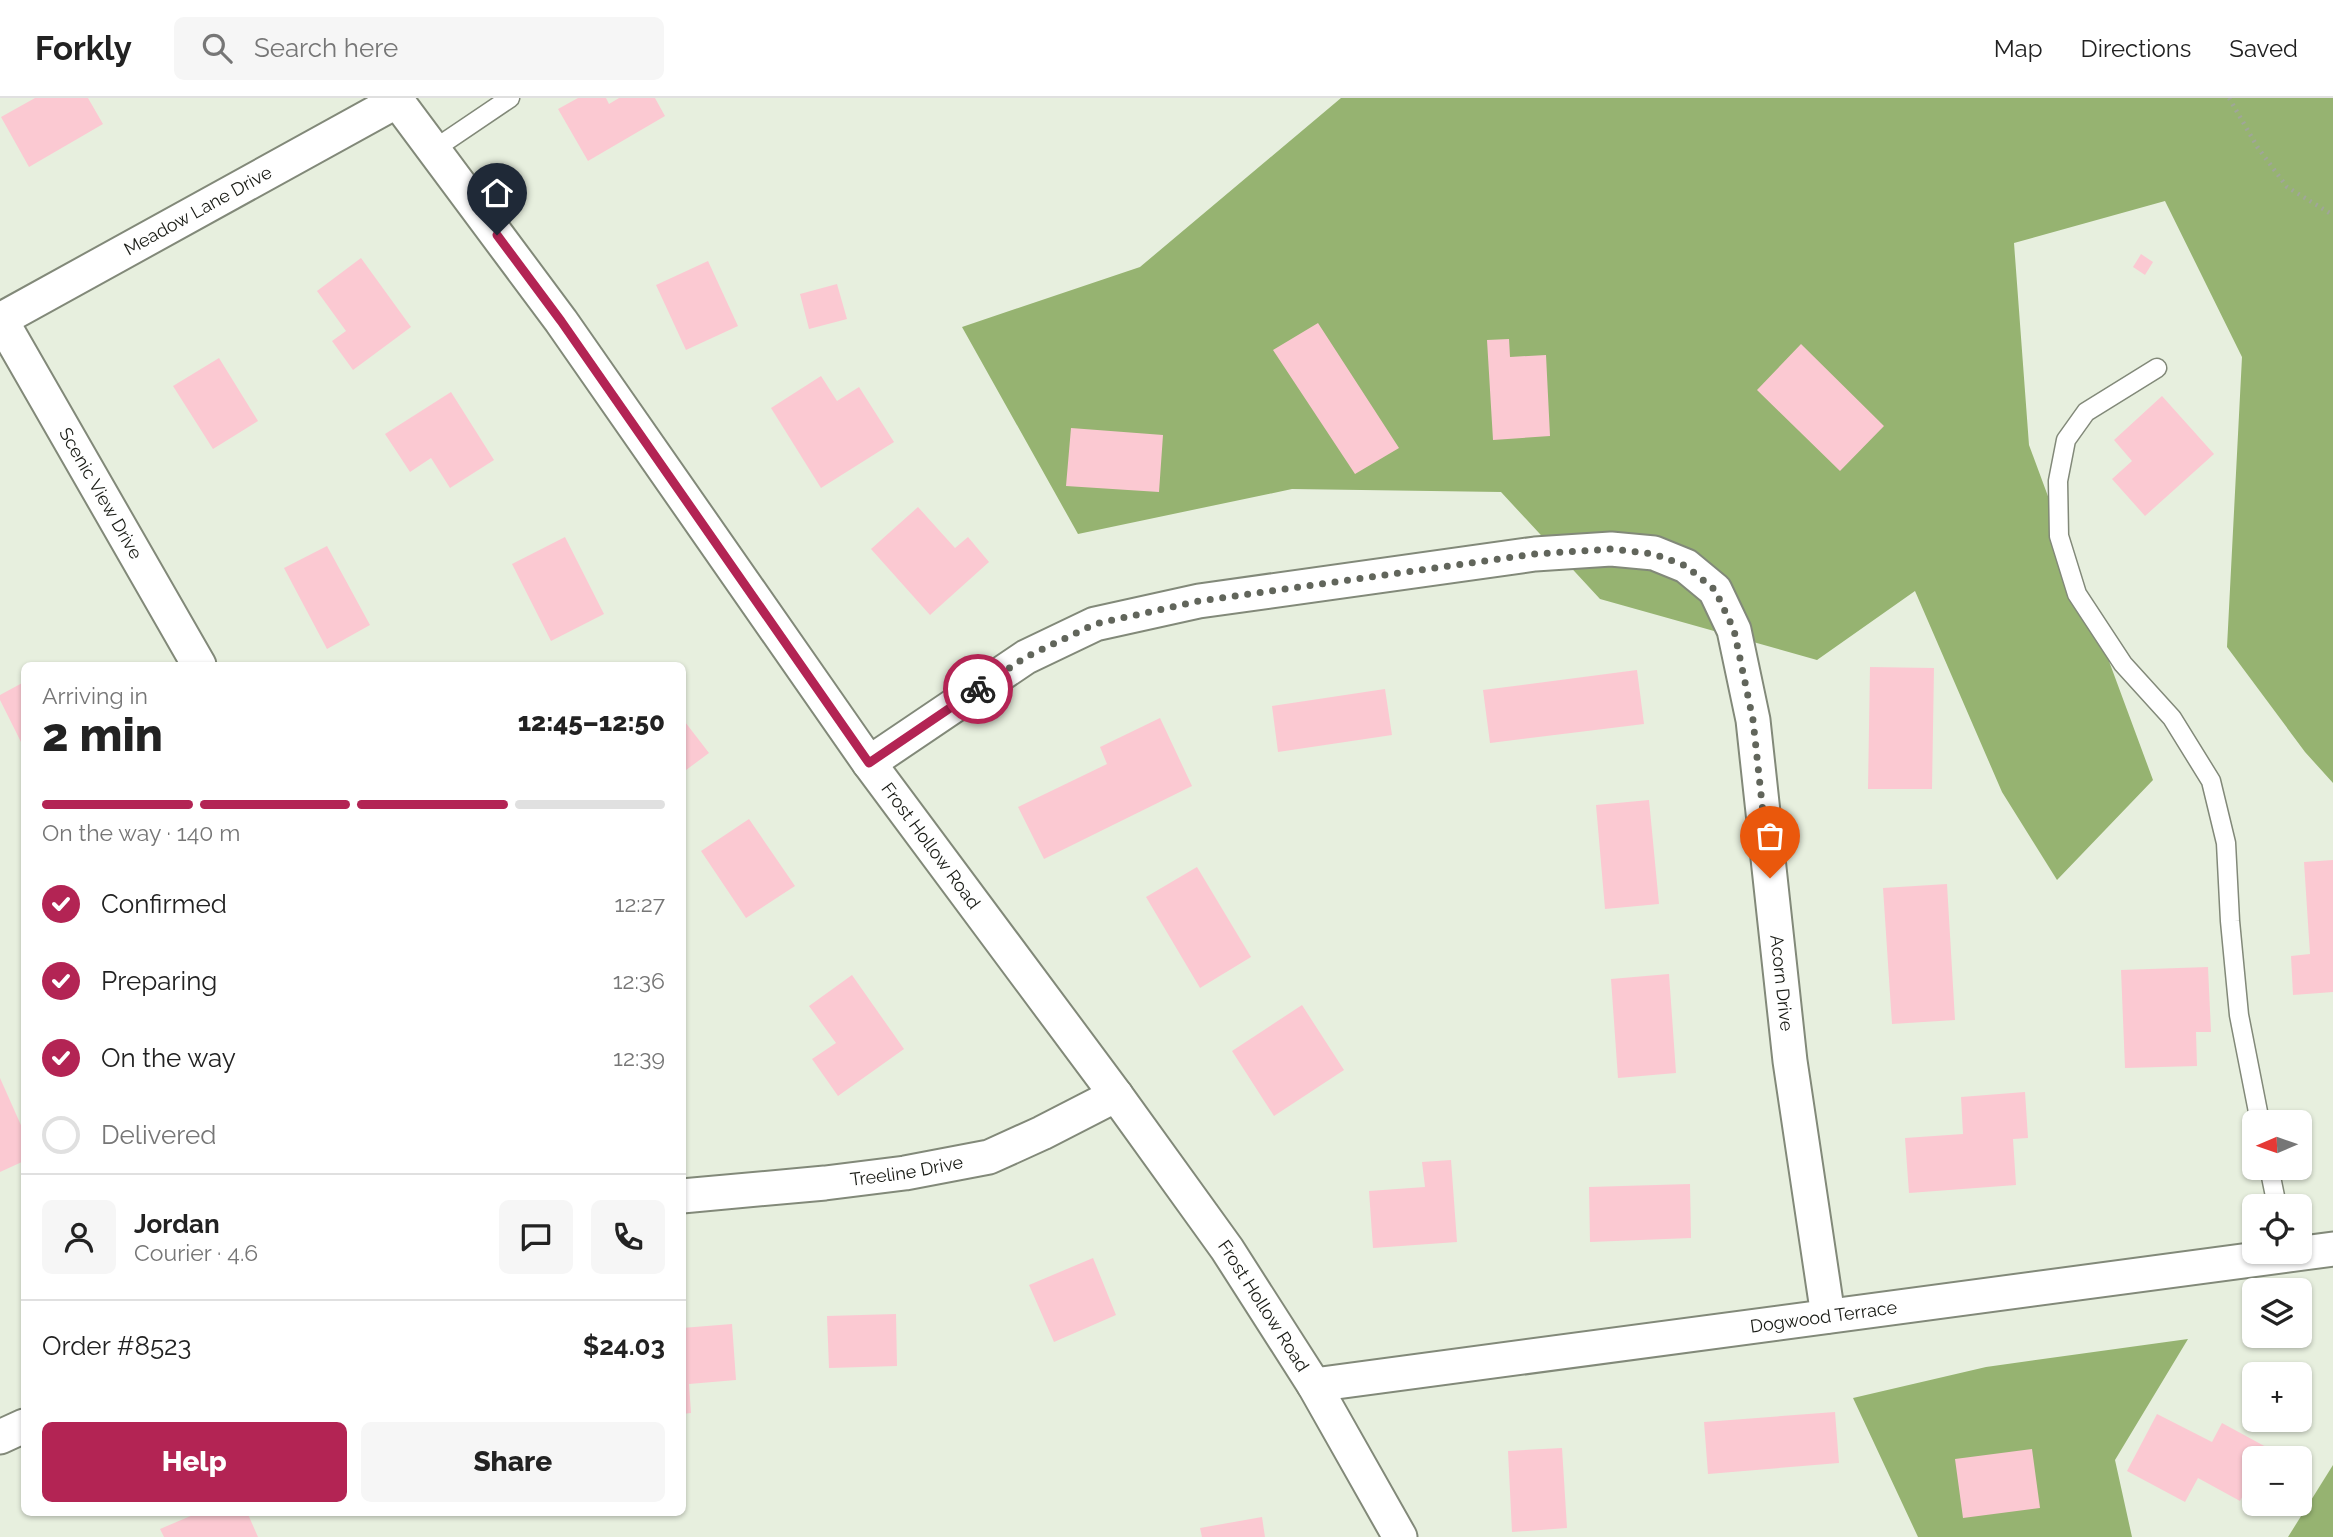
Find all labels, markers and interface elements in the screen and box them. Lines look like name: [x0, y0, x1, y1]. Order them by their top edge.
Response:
search box: [174, 17, 664, 80]
text: Forkly: [35, 29, 132, 68]
icon: search: [198, 29, 236, 67]
text: Search here: [254, 33, 398, 63]
text: Map: [1994, 34, 2043, 63]
text: Directions: [2081, 34, 2191, 63]
text: Saved: [2229, 34, 2298, 63]
street label: Meadow Lane Drive: [120, 161, 275, 260]
pin: [467, 163, 527, 235]
icon: home: [478, 174, 516, 212]
street label: Scenic View Drive: [55, 424, 147, 563]
courier: [943, 654, 1013, 724]
icon: bike: [959, 670, 997, 708]
text: Arriving in: [42, 682, 148, 709]
text: 12:45–12:50: [518, 707, 665, 737]
text: 2 min: [42, 708, 163, 762]
street label: Frost Hollow Road: [877, 778, 985, 913]
pin: [1740, 806, 1800, 878]
icon: bag: [1751, 817, 1789, 855]
text: On the way · 140 m: [42, 819, 240, 846]
icon: check: [42, 885, 80, 923]
text: Confirmed: [101, 889, 227, 919]
text: 12:27: [615, 890, 665, 917]
street label: Acorn Drive: [1766, 934, 1798, 1033]
icon: check: [42, 962, 80, 1000]
text: Preparing: [101, 966, 217, 996]
text: 12:36: [613, 967, 665, 994]
icon: check: [42, 1039, 80, 1077]
text: On the way: [101, 1043, 236, 1073]
text: 12:39: [613, 1044, 665, 1071]
north arrow: [2242, 1110, 2312, 1180]
map controls: [2242, 1110, 2312, 1516]
text: Delivered: [101, 1120, 216, 1150]
street label: Treeline Drive: [849, 1151, 965, 1190]
button: locate: [2242, 1194, 2312, 1264]
button: person: [42, 1200, 116, 1274]
button: chat: [499, 1200, 573, 1274]
button: phone: [591, 1200, 665, 1274]
text: Jordan: [134, 1209, 220, 1239]
street label: Frost Hollow Road: [1214, 1236, 1314, 1375]
text: Courier · 4.6: [134, 1239, 258, 1266]
button: layers: [2242, 1278, 2312, 1348]
street label: Dogwood Terrace: [1749, 1296, 1899, 1337]
text: Order #8523: [42, 1331, 191, 1361]
text: $24.03: [583, 1331, 665, 1361]
button: +: [2242, 1362, 2312, 1432]
button: Help: [42, 1422, 347, 1502]
button: Share: [361, 1422, 665, 1502]
button: −: [2242, 1446, 2312, 1516]

